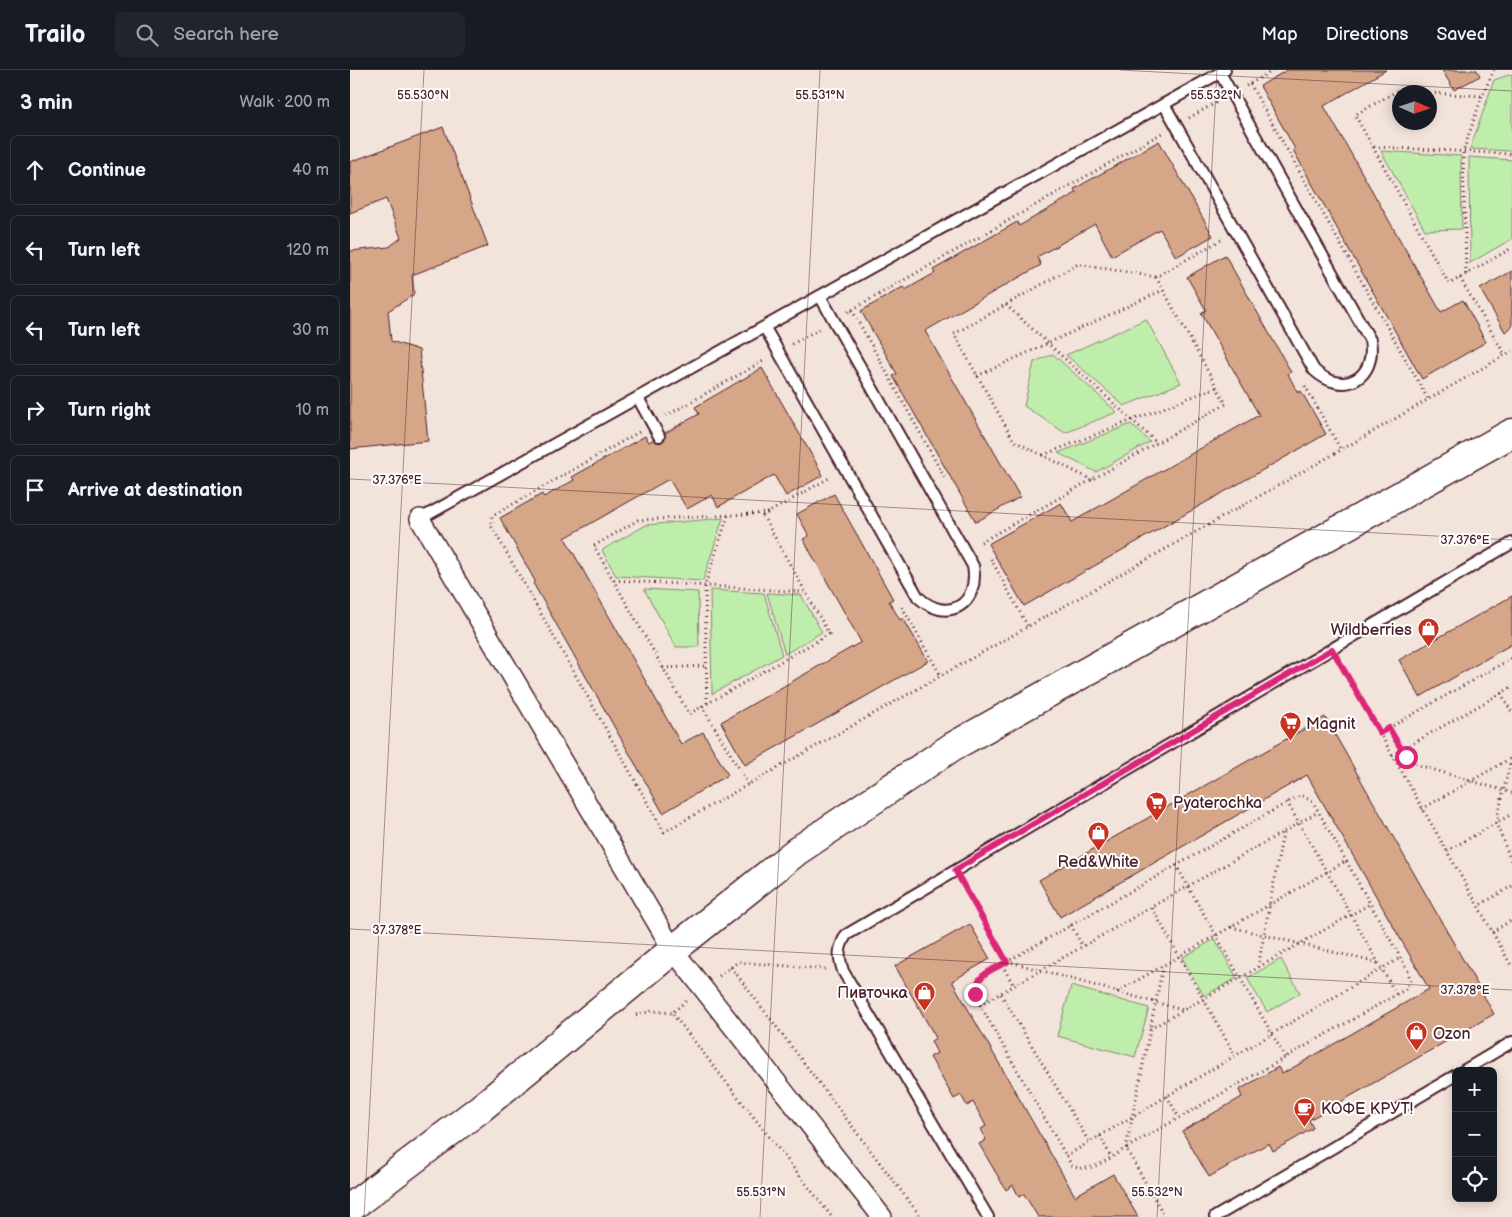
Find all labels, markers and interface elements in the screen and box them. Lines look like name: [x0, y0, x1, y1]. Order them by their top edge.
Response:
search box: [115, 12, 465, 57]
text: Trailo: [25, 20, 85, 49]
icon: search: [133, 21, 161, 49]
text: Search here: [173, 23, 279, 46]
text: Map: [1262, 24, 1298, 45]
text: Directions: [1326, 24, 1408, 45]
text: Saved: [1436, 24, 1487, 45]
north arrow: [1392, 85, 1437, 130]
text: 55.530°N: [397, 88, 449, 103]
text: 55.531°N: [795, 88, 845, 103]
text: 55.532°N: [1190, 88, 1242, 103]
text: 3 min: [20, 90, 73, 115]
text: Walk · 200 m: [240, 93, 330, 112]
icon: ahead: [21, 156, 49, 184]
text: Continue: [68, 159, 146, 182]
text: 40 m: [292, 161, 329, 180]
icon: left: [21, 236, 49, 264]
text: Turn left: [68, 239, 140, 262]
text: 120 m: [286, 241, 329, 260]
icon: left: [21, 316, 49, 344]
text: Turn left: [68, 319, 140, 342]
text: 30 m: [292, 321, 329, 340]
icon: right: [21, 396, 49, 424]
text: Turn right: [68, 399, 151, 422]
text: 10 m: [296, 401, 329, 420]
text: 37.376°E: [372, 473, 422, 488]
icon: arrive: [21, 476, 49, 504]
text: Arrive at destination: [68, 479, 243, 502]
text: 37.376°E: [1440, 533, 1490, 548]
shop icon: Wildberries: [1416, 617, 1440, 648]
place label: Wildberries: [1331, 621, 1412, 640]
supermarket icon: Magnit: [1278, 711, 1302, 742]
place label: Magnit: [1306, 715, 1356, 734]
route start: [1395, 746, 1418, 769]
supermarket icon: Pyaterochka: [1145, 790, 1169, 821]
place label: Pyaterochka: [1173, 794, 1262, 813]
shop icon: Red&White: [1086, 820, 1110, 851]
place label: Red&White: [1057, 853, 1139, 872]
text: 37.378°E: [372, 923, 422, 938]
shop icon: Пивточка: [912, 980, 936, 1011]
route end: [964, 983, 987, 1006]
text: 37.378°E: [1440, 983, 1490, 998]
place label: Пивточка: [837, 984, 909, 1003]
shop icon: Ozon: [1405, 1021, 1429, 1052]
place label: Ozon: [1433, 1025, 1471, 1044]
map controls: [1452, 1067, 1497, 1202]
button: +: [1452, 1067, 1497, 1112]
cafe icon: КОФЕ КРУТ!: [1293, 1096, 1317, 1127]
place label: КОФЕ КРУТ!: [1321, 1100, 1413, 1119]
button: −: [1452, 1112, 1497, 1157]
button: locate: [1452, 1157, 1497, 1202]
text: 55.531°N: [736, 1185, 786, 1200]
text: 55.532°N: [1131, 1185, 1183, 1200]

